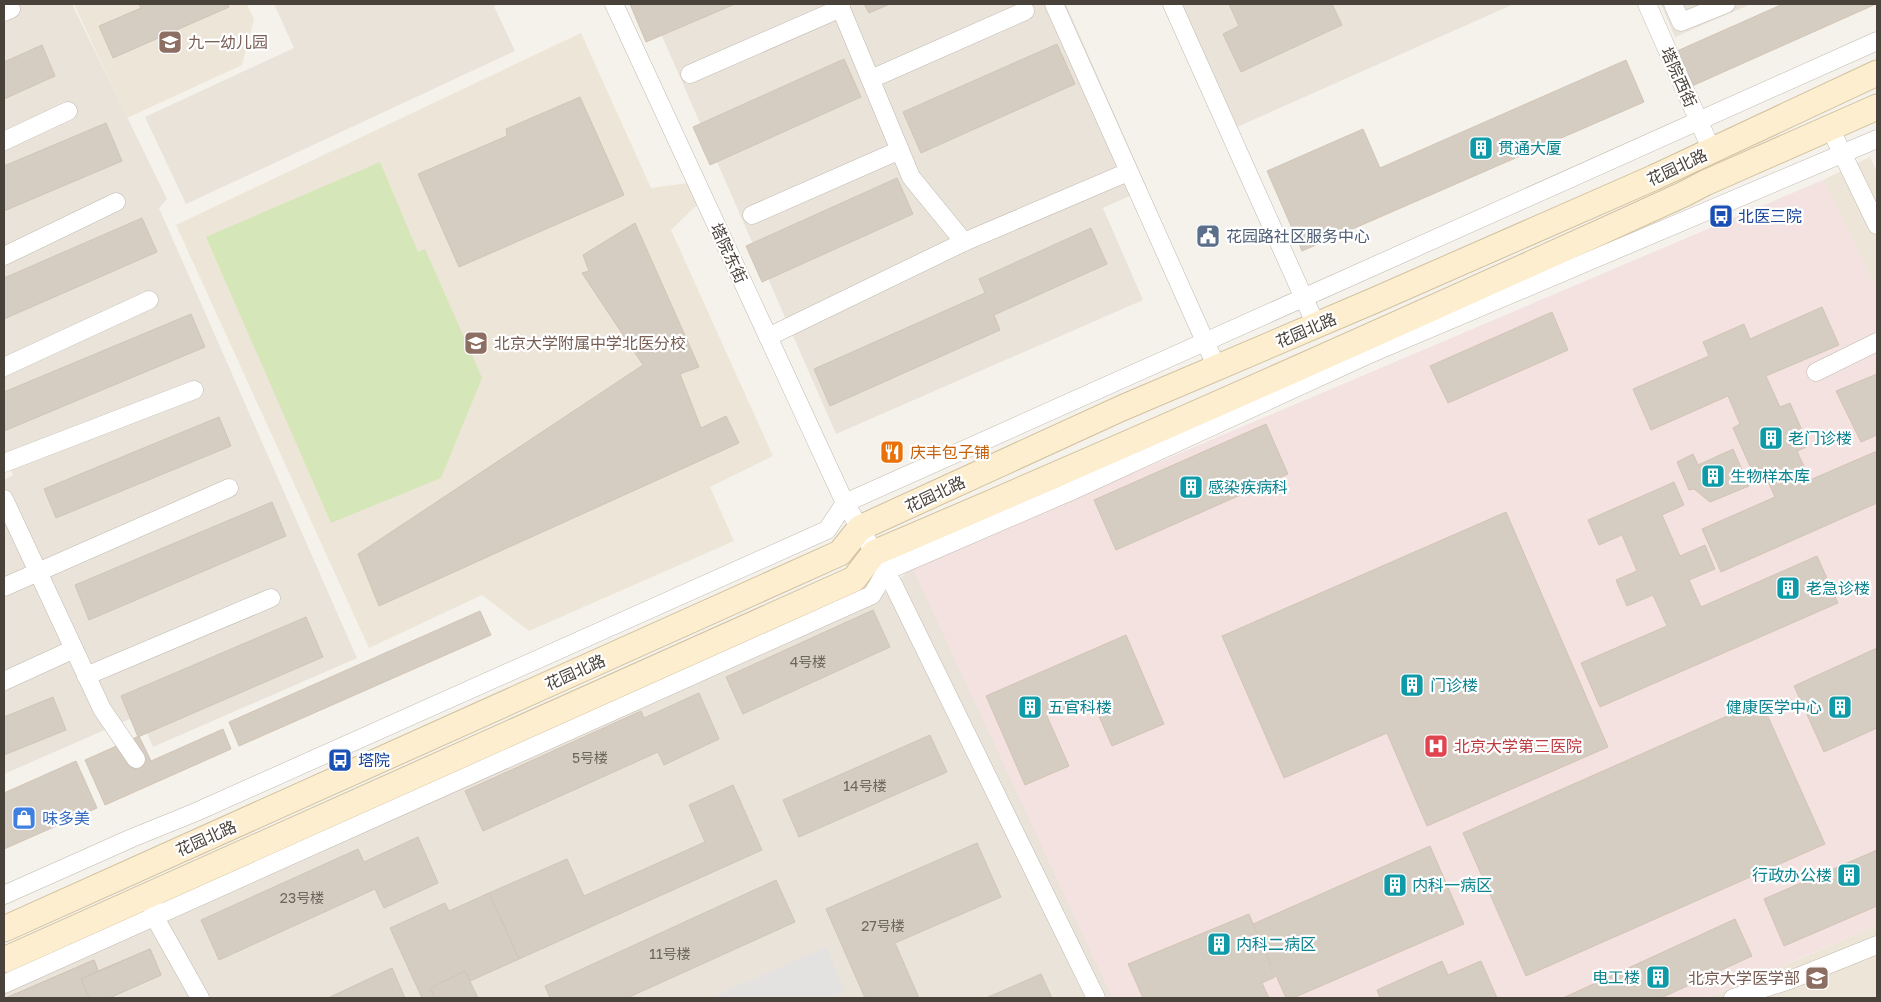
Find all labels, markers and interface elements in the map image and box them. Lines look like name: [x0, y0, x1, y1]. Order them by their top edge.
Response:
school or university icon: 九一幼儿园: [157, 29, 183, 55]
place label: 九一幼儿园: [188, 32, 268, 52]
street label: 塔院西街: [1657, 44, 1701, 110]
building icon: 贯通大厦: [1468, 135, 1494, 161]
place label: 贯通大厦: [1498, 138, 1562, 158]
street label: 花园北路: [1644, 144, 1710, 190]
bus stop icon: 北医三院: [1708, 203, 1734, 229]
place label: 北医三院: [1738, 206, 1802, 226]
street label: 塔院东街: [706, 220, 752, 286]
public building icon: 花园路社区服务中心: [1195, 223, 1221, 249]
place label: 花园路社区服务中心: [1226, 226, 1370, 246]
street label: 花园北路: [1273, 308, 1339, 352]
school or university icon: 北京大学附属中学北医分校: [463, 330, 489, 356]
place label: 北京大学附属中学北医分校: [494, 333, 686, 353]
building icon: 老门诊楼: [1758, 425, 1784, 451]
place label: 老门诊楼: [1788, 428, 1852, 448]
restaurant icon: 庆丰包子铺: [879, 439, 905, 465]
place label: 庆丰包子铺: [910, 442, 990, 462]
building icon: 生物样本库: [1700, 463, 1726, 489]
place label: 生物样本库: [1730, 466, 1810, 486]
street label: 花园北路: [902, 471, 968, 517]
building icon: 感染疾病科: [1178, 474, 1204, 500]
place label: 感染疾病科: [1208, 477, 1288, 497]
building icon: 老急诊楼: [1775, 575, 1801, 601]
place label: 老急诊楼: [1806, 578, 1870, 598]
street label: 花园北路: [542, 650, 608, 694]
house number: 4号楼: [790, 653, 826, 670]
building icon: 门诊楼: [1399, 672, 1425, 698]
place label: 门诊楼: [1430, 675, 1478, 695]
building icon: 五官科楼: [1017, 694, 1043, 720]
building icon: 健康医学中心: [1827, 694, 1853, 720]
place label: 五官科楼: [1048, 697, 1112, 717]
place label: 健康医学中心: [1726, 697, 1822, 717]
hospital icon: 北京大学第三医院: [1423, 733, 1449, 759]
place label: 北京大学第三医院: [1454, 736, 1582, 756]
bus stop icon: 塔院: [327, 747, 353, 773]
house number: 5号楼: [572, 749, 608, 766]
place label: 塔院: [358, 750, 390, 770]
house number: 14号楼: [843, 777, 887, 794]
shop icon: 味多美: [11, 805, 37, 831]
place label: 味多美: [42, 808, 90, 828]
street label: 花园北路: [173, 816, 239, 860]
building icon: 行政办公楼: [1836, 862, 1862, 888]
place label: 行政办公楼: [1752, 865, 1832, 885]
building icon: 内科一病区: [1382, 872, 1408, 898]
place label: 内科一病区: [1412, 875, 1492, 895]
house number: 23号楼: [280, 889, 324, 906]
house number: 27号楼: [861, 917, 905, 934]
building icon: 内科二病区: [1206, 931, 1232, 957]
place label: 内科二病区: [1236, 934, 1316, 954]
house number: 11号楼: [649, 945, 691, 962]
building icon: 电工楼: [1645, 964, 1671, 990]
school or university icon: 北京大学医学部: [1804, 965, 1830, 991]
place label: 电工楼: [1592, 967, 1640, 987]
place label: 北京大学医学部: [1688, 968, 1800, 988]

